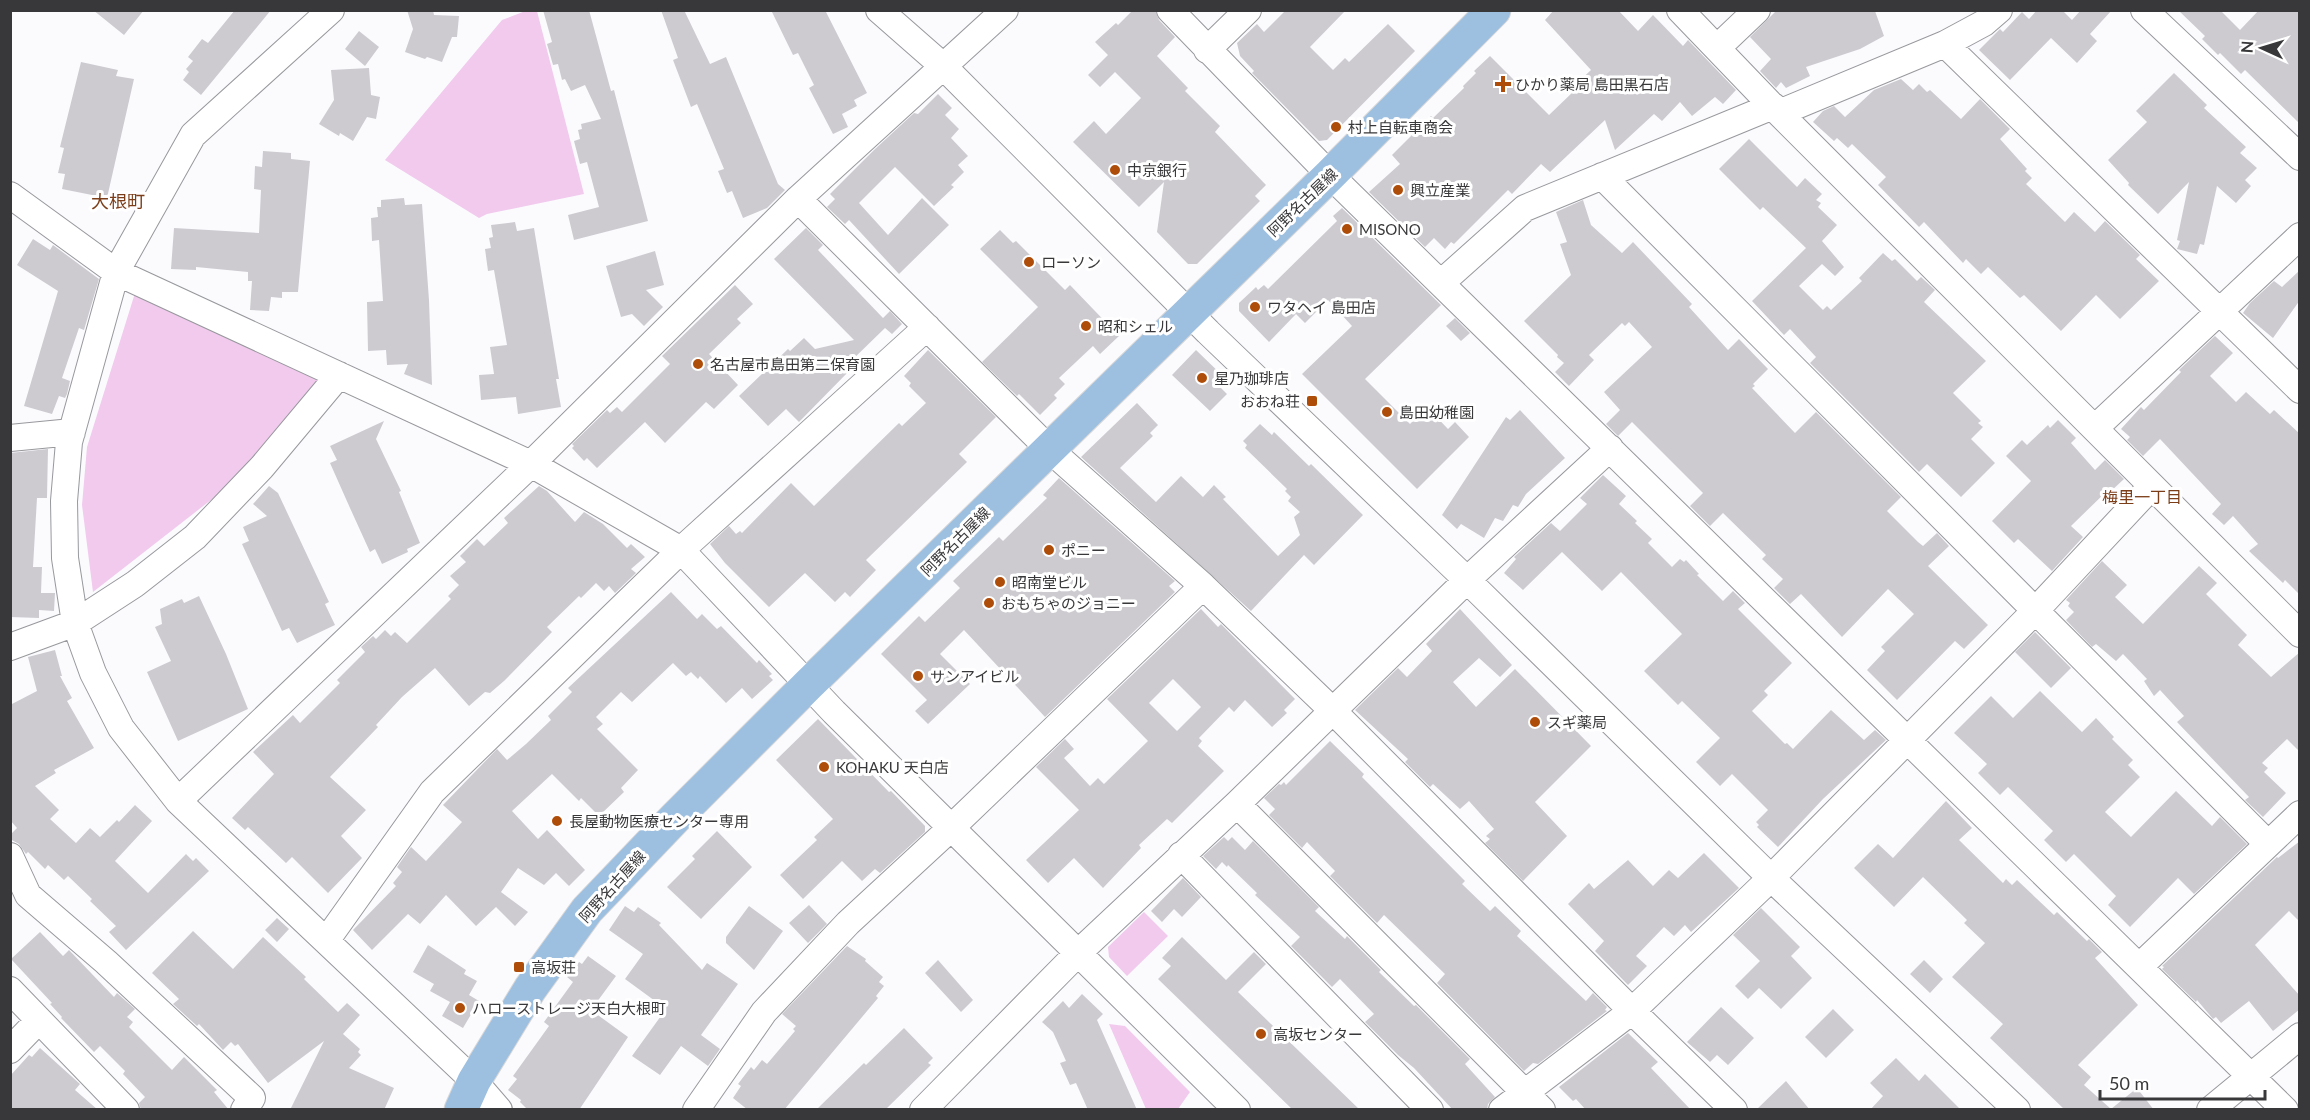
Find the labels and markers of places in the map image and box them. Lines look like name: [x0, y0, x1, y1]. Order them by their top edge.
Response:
place label: ひかり薬局 島田黒石店: [1515, 75, 1669, 93]
marker: ひかり薬局 島田黒石店: [1496, 77, 1510, 91]
place label: 村上自転車商会: [1348, 118, 1453, 136]
marker: 村上自転車商会: [1329, 120, 1343, 134]
place label: 中京銀行: [1127, 161, 1187, 179]
marker: 中京銀行: [1108, 163, 1122, 177]
place label: 興立産業: [1410, 181, 1470, 199]
marker: 興立産業: [1391, 183, 1405, 197]
place label: MISONO: [1359, 220, 1421, 238]
marker: MISONO: [1340, 222, 1354, 236]
place label: ローソン: [1041, 253, 1101, 271]
marker: ローソン: [1022, 255, 1036, 269]
place label: ワタヘイ 島田店: [1267, 298, 1376, 316]
marker: ワタヘイ 島田店: [1248, 300, 1262, 314]
place label: 昭和シェル: [1098, 317, 1173, 335]
marker: 昭和シェル: [1079, 319, 1093, 333]
place label: 名古屋市島田第二保育園: [710, 355, 875, 373]
marker: 名古屋市島田第二保育園: [691, 357, 705, 371]
place label: 星乃珈琲店: [1214, 369, 1289, 387]
marker: 星乃珈琲店: [1195, 371, 1209, 385]
place label: おおね荘: [1240, 392, 1300, 410]
marker: おおね荘: [1305, 394, 1319, 408]
place label: 島田幼稚園: [1399, 403, 1474, 421]
marker: 島田幼稚園: [1380, 405, 1394, 419]
place label: ポニー: [1061, 541, 1106, 559]
marker: ポニー: [1042, 543, 1056, 557]
place label: 昭南堂ビル: [1012, 573, 1087, 591]
marker: 昭南堂ビル: [993, 575, 1007, 589]
place label: おもちゃのジョニー: [1001, 594, 1136, 612]
marker: おもちゃのジョニー: [982, 596, 996, 610]
place label: サンアイビル: [930, 667, 1019, 685]
marker: サンアイビル: [911, 669, 925, 683]
place label: スギ薬局: [1547, 713, 1607, 731]
marker: スギ薬局: [1528, 715, 1542, 729]
place label: KOHAKU 天白店: [836, 758, 949, 776]
marker: KOHAKU 天白店: [817, 760, 831, 774]
place label: 長屋動物医療センター専用: [569, 812, 749, 830]
marker: 長屋動物医療センター専用: [550, 814, 564, 828]
place label: 高坂荘: [531, 958, 576, 976]
marker: 高坂荘: [512, 960, 526, 974]
place label: ハローストレージ天白大根町: [472, 999, 666, 1017]
marker: ハローストレージ天白大根町: [453, 1001, 467, 1015]
place label: 高坂センター: [1273, 1025, 1363, 1043]
marker: 高坂センター: [1254, 1027, 1268, 1041]

